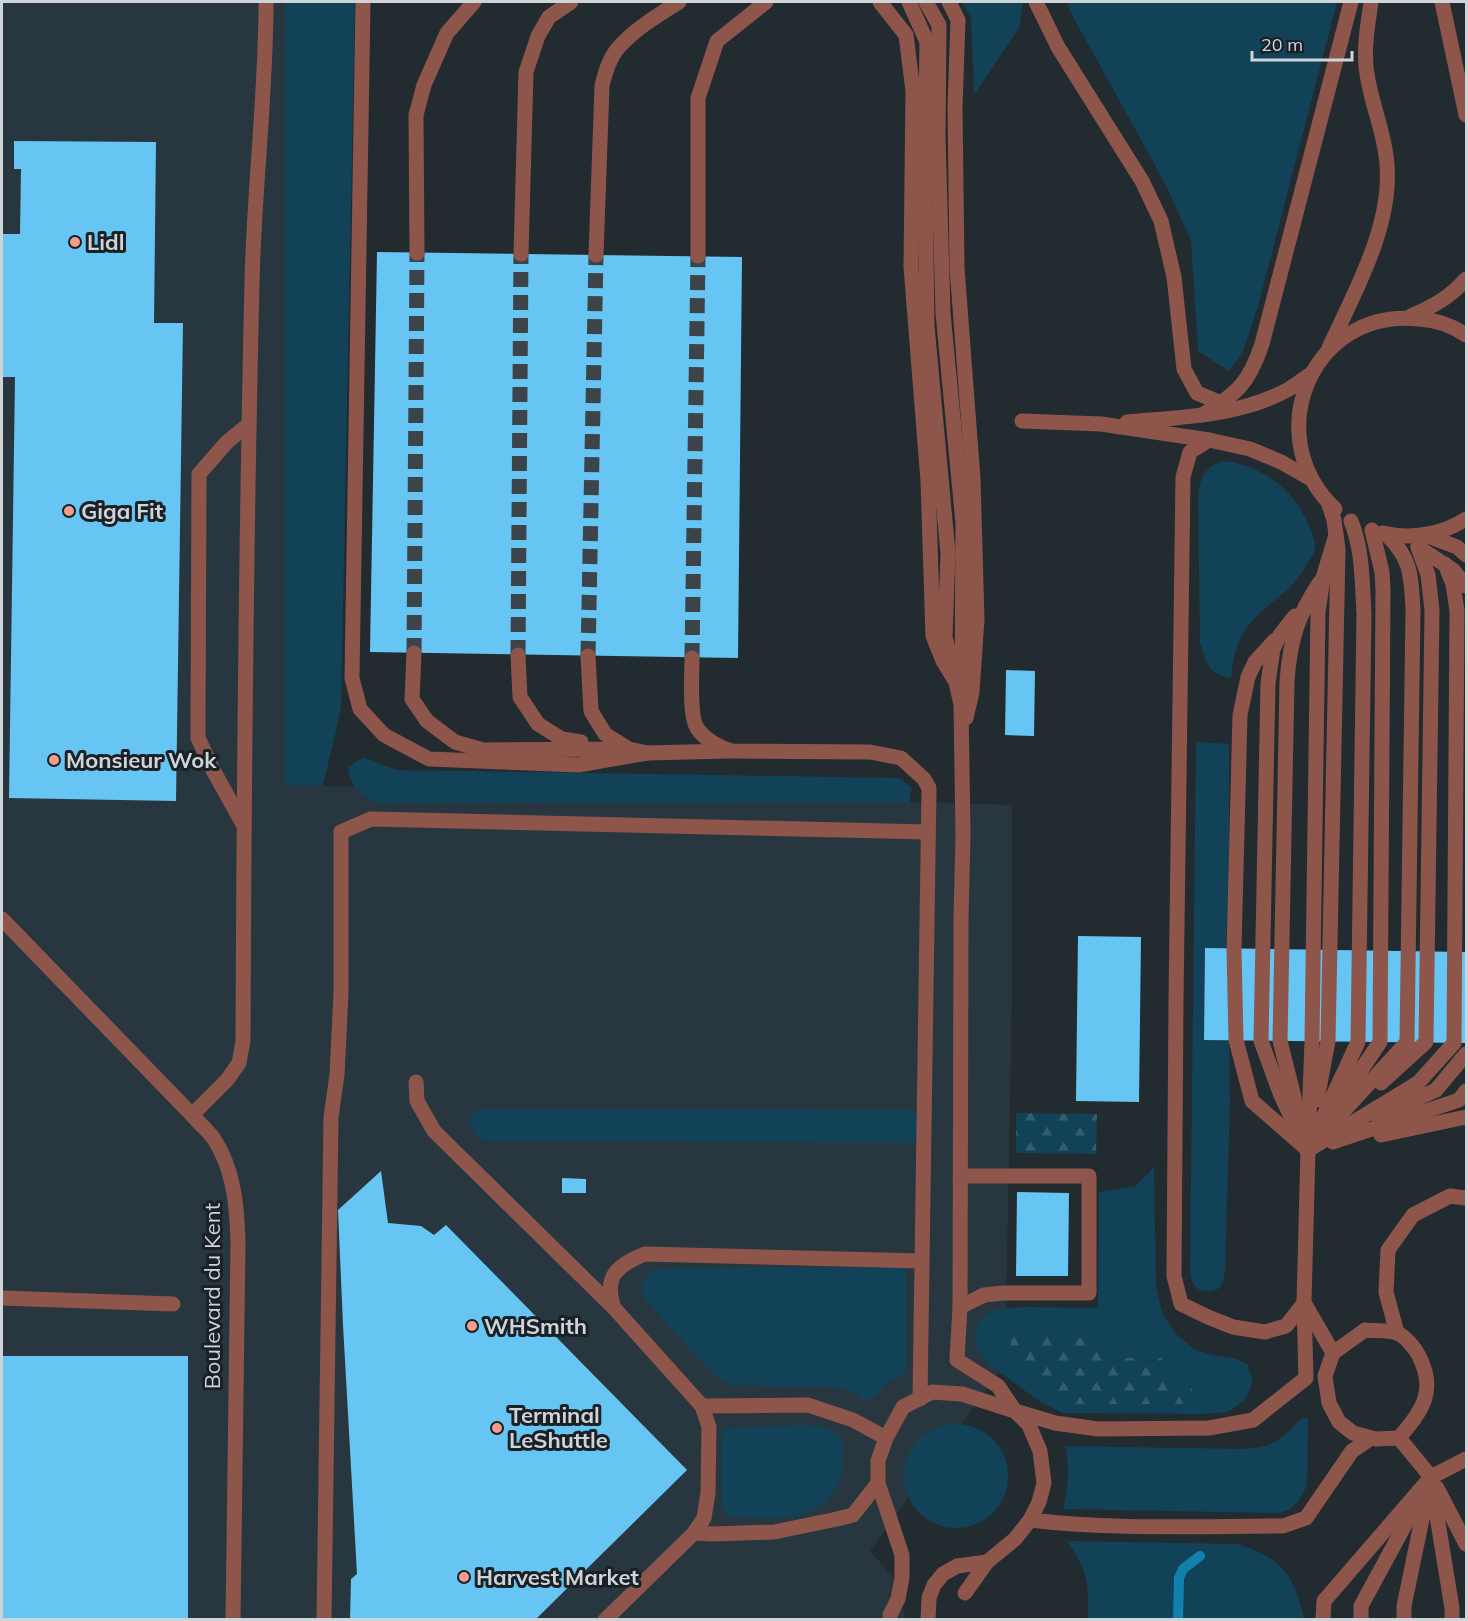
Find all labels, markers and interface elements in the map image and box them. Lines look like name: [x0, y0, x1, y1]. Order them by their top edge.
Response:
scale bar: [1252, 24, 1352, 62]
text: 20 m: [1261, 33, 1303, 56]
place label: Lidl: [87, 228, 124, 256]
marker: Lidl: [68, 235, 82, 249]
place label: Giga Fit: [81, 497, 163, 525]
marker: Giga Fit: [62, 504, 76, 518]
place label: Monsieur Wok: [66, 746, 217, 774]
marker: Monsieur Wok: [47, 753, 61, 767]
street label: Boulevard du Kent: [198, 1202, 226, 1389]
place label: WHSmith: [484, 1312, 587, 1340]
marker: WHSmith: [465, 1319, 479, 1333]
place label: Terminal LeShuttle: [509, 1401, 608, 1454]
marker: Terminal LeShuttle: [490, 1421, 504, 1435]
place label: Harvest Market: [476, 1563, 639, 1591]
marker: Harvest Market: [457, 1570, 471, 1584]

